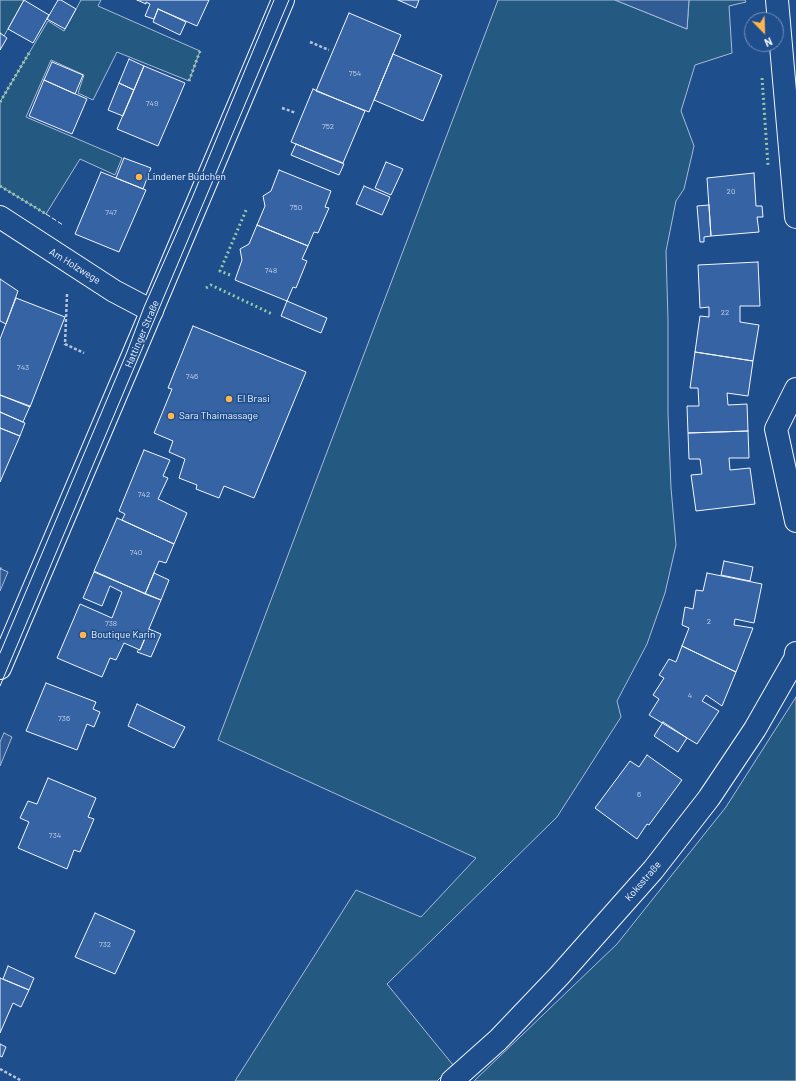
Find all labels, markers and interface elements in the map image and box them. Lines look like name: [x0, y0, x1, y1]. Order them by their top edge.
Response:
north arrow: [744, 12, 784, 52]
text: N: [763, 35, 774, 50]
house number: 754: [349, 68, 361, 78]
house number: 749: [146, 98, 158, 108]
house number: 752: [322, 121, 334, 131]
place label: Lindener Büdchen: [147, 171, 226, 183]
marker: Lindener Büdchen: [134, 172, 144, 182]
house number: 20: [727, 186, 735, 196]
house number: 750: [290, 202, 302, 212]
house number: 747: [105, 207, 117, 217]
street label: Am Holzwege: [47, 246, 103, 286]
house number: 748: [265, 265, 277, 275]
street label: Hattinger Straße: [122, 298, 162, 370]
house number: 22: [721, 307, 729, 317]
house number: 743: [17, 362, 29, 372]
house number: 746: [186, 371, 198, 381]
place label: El Brasi: [237, 393, 270, 405]
marker: El Brasi: [224, 394, 234, 404]
place label: Sara Thaimassage: [179, 410, 258, 422]
marker: Sara Thaimassage: [166, 411, 176, 421]
house number: 742: [138, 489, 150, 499]
house number: 740: [130, 547, 142, 557]
house number: 2: [707, 616, 711, 626]
house number: 738: [105, 618, 117, 628]
place label: Boutique Karin: [91, 629, 155, 641]
marker: Boutique Karin: [78, 630, 88, 640]
house number: 4: [688, 690, 692, 700]
house number: 736: [58, 713, 70, 723]
house number: 6: [637, 789, 641, 799]
house number: 734: [49, 830, 61, 840]
street label: Koksstraße: [622, 859, 664, 903]
house number: 732: [99, 939, 111, 949]

